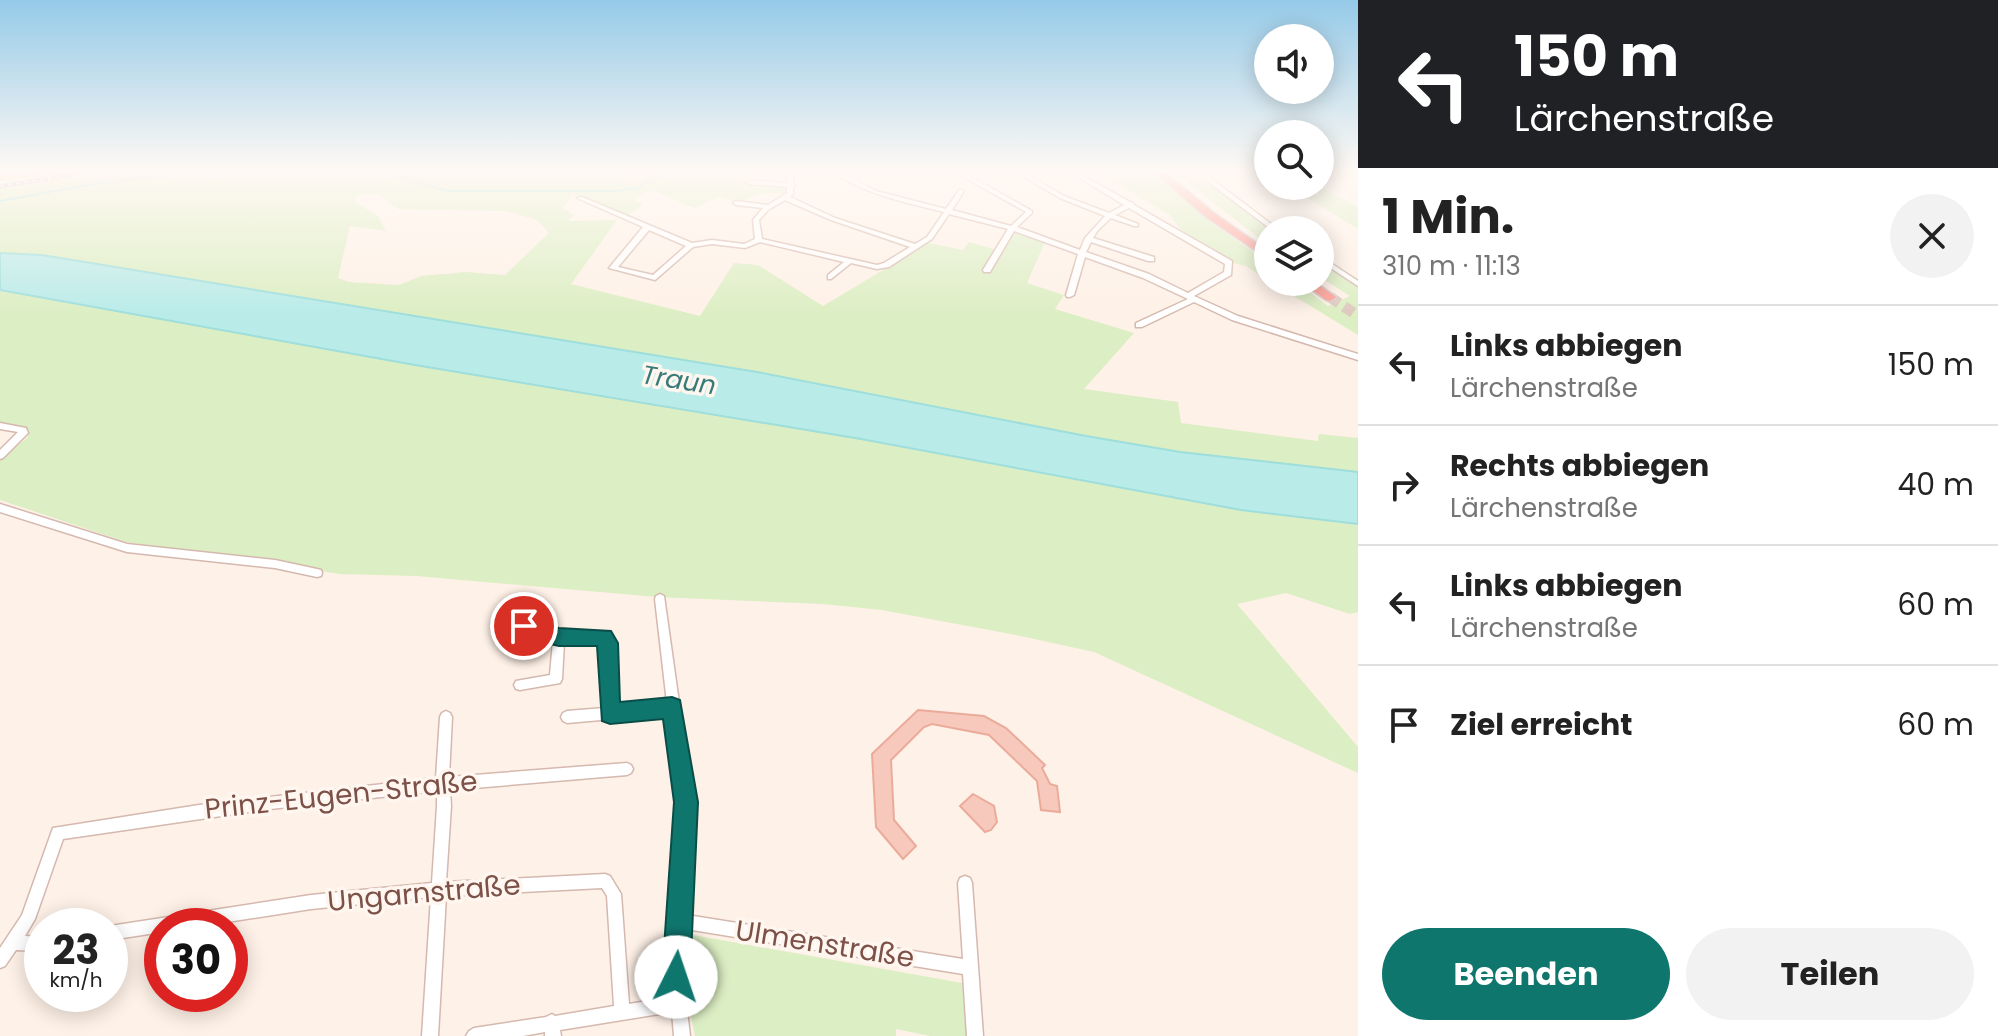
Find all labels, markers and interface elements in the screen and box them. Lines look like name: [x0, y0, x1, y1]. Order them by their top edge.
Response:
text: 150 m: [1514, 17, 1679, 96]
map controls: [1254, 24, 1334, 296]
button: sound: [1254, 24, 1334, 104]
icon: left: [1382, 32, 1486, 136]
text: Lärchenstraße: [1514, 93, 1774, 144]
button: search: [1254, 120, 1334, 200]
text: 1 Min.: [1382, 183, 1514, 250]
button: close: [1890, 194, 1974, 278]
button: layers: [1254, 216, 1334, 296]
text: 310 m · 11:13: [1382, 248, 1521, 284]
text: Links abbiegen: [1450, 324, 1683, 367]
icon: left: [1382, 343, 1426, 387]
text: 150 m: [1888, 343, 1974, 386]
water label: Traun: [639, 356, 719, 404]
text: Lärchenstraße: [1450, 370, 1638, 406]
text: Rechts abbiegen: [1450, 444, 1709, 487]
icon: right: [1382, 463, 1426, 507]
text: 40 m: [1897, 463, 1974, 506]
text: Lärchenstraße: [1450, 490, 1638, 526]
text: Links abbiegen: [1450, 564, 1683, 607]
icon: left: [1382, 583, 1426, 627]
text: 60 m: [1897, 583, 1974, 626]
pin: [490, 592, 558, 660]
icon: arrive: [502, 604, 546, 648]
text: Lärchenstraße: [1450, 610, 1638, 646]
icon: arrive: [1382, 703, 1426, 747]
text: Ziel erreicht: [1450, 703, 1632, 746]
text: 60 m: [1897, 703, 1974, 746]
street label: Prinz-Eugen-Straße: [203, 761, 479, 829]
street label: Ungarnstraße: [326, 865, 522, 921]
speed limit sign: 30: [144, 908, 248, 1012]
street label: Ulmenstraße: [733, 911, 917, 977]
text: 23: [52, 922, 100, 978]
button: Beenden: [1382, 928, 1670, 1020]
button: Teilen: [1686, 928, 1974, 1020]
position arrow: [634, 935, 718, 1019]
text: km/h: [49, 966, 103, 994]

